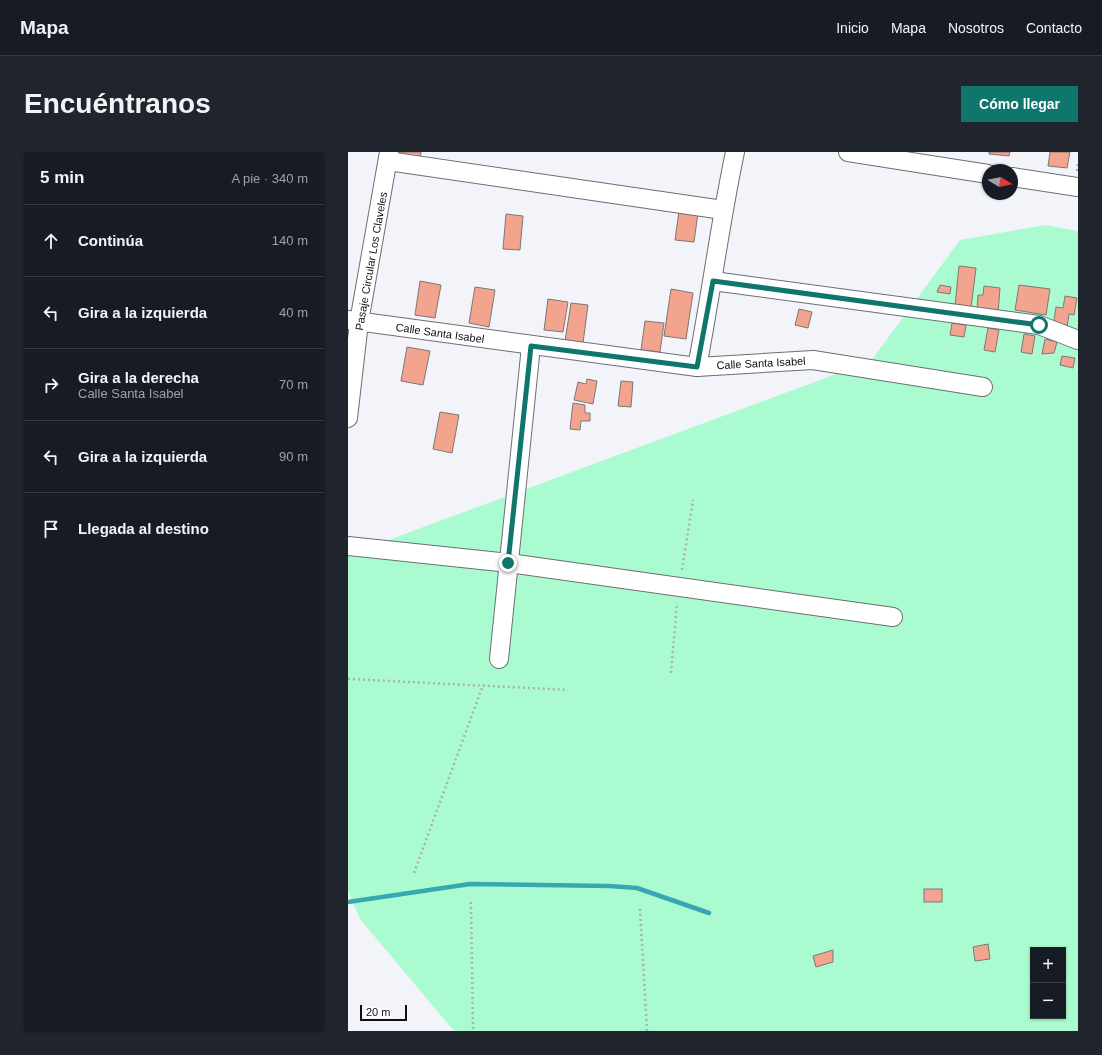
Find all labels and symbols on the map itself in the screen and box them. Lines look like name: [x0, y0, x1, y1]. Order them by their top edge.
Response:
north arrow: [982, 164, 1018, 200]
street label: Pasaje Circular Los Claveles: [353, 190, 389, 331]
route start: [1030, 316, 1048, 334]
street label: Calle Santa Isabel: [395, 321, 485, 345]
street label: Calle Santa Isabel: [716, 355, 806, 371]
route end: [499, 554, 517, 572]
scale bar: [360, 1003, 407, 1022]

